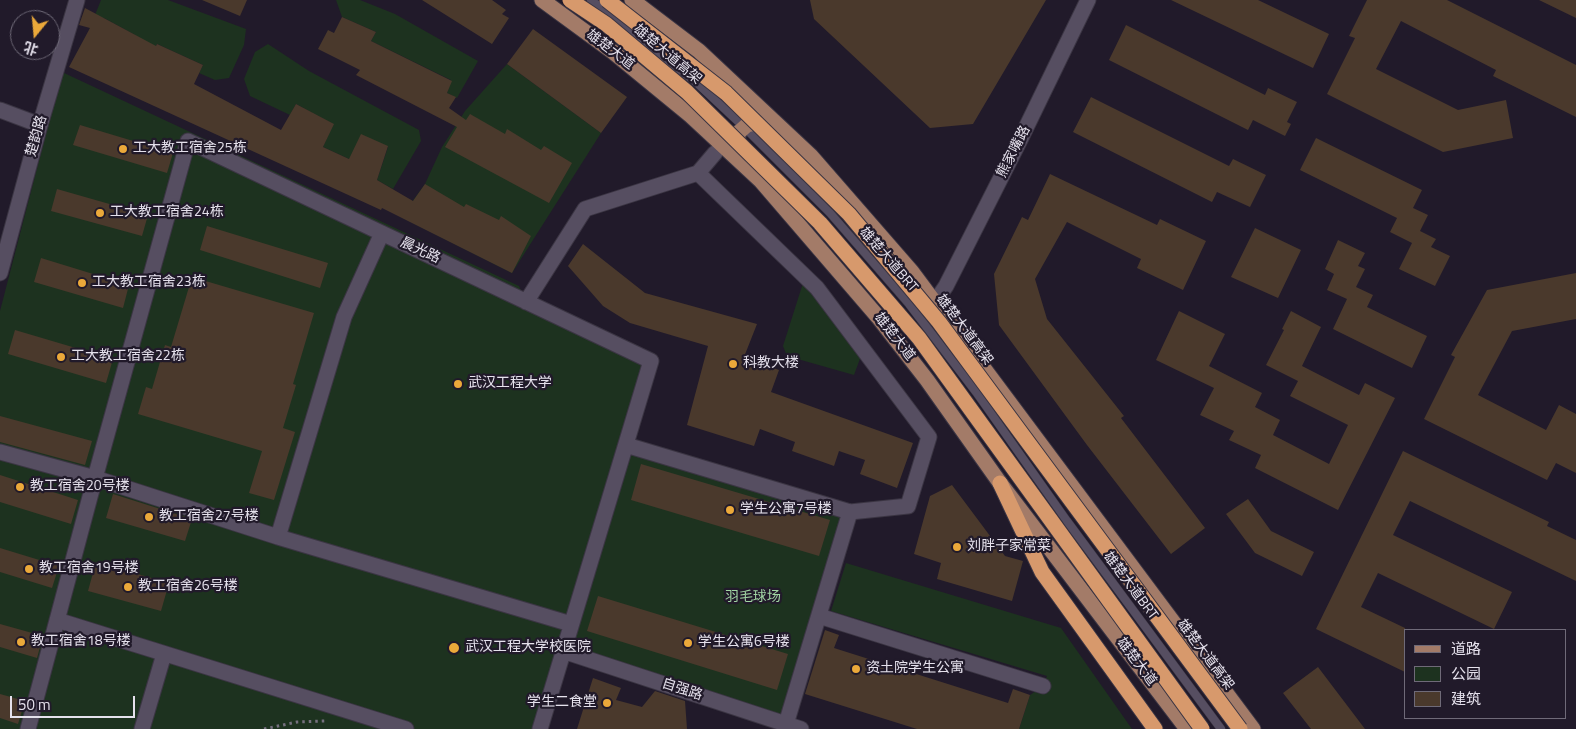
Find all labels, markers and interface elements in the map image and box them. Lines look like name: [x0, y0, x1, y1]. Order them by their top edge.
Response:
north arrow: [10, 10, 60, 60]
street label: 雄楚大道高架: [629, 22, 705, 88]
street label: 雄楚大道: [583, 26, 637, 74]
text: 北: [21, 37, 41, 61]
street label: 楚韵路: [23, 113, 51, 159]
street label: 熊家嘴路: [994, 123, 1034, 181]
place label: 工大教工宿舍25栋: [133, 141, 247, 157]
marker: 工大教工宿舍25栋: [117, 143, 129, 155]
place label: 工大教工宿舍24栋: [110, 205, 224, 221]
marker: 工大教工宿舍24栋: [94, 207, 106, 219]
street label: 雄楚大道BRT: [855, 224, 921, 296]
street label: 晨光路: [397, 235, 443, 267]
place label: 工大教工宿舍23栋: [92, 275, 206, 291]
marker: 工大教工宿舍23栋: [76, 277, 88, 289]
street label: 雄楚大道高架: [932, 291, 996, 369]
street label: 雄楚大道: [870, 310, 918, 364]
place label: 工大教工宿舍22栋: [71, 349, 185, 365]
marker: 工大教工宿舍22栋: [55, 351, 67, 363]
place label: 科教大楼: [743, 356, 799, 372]
marker: 科教大楼: [727, 358, 739, 370]
place label: 武汉工程大学: [468, 376, 552, 392]
marker: 武汉工程大学: [452, 378, 464, 390]
place label: 教工宿舍20号楼: [30, 479, 130, 495]
marker: 教工宿舍20号楼: [14, 481, 26, 493]
place label: 学生公寓7号楼: [740, 502, 832, 518]
marker: 学生公寓7号楼: [724, 504, 736, 516]
place label: 教工宿舍27号楼: [159, 509, 259, 525]
marker: 教工宿舍27号楼: [143, 511, 155, 523]
place label: 刘胖子家常菜: [967, 539, 1051, 555]
marker: 刘胖子家常菜: [951, 541, 963, 553]
street label: 雄楚大道BRT: [1099, 549, 1161, 623]
place label: 教工宿舍19号楼: [39, 561, 139, 577]
marker: 教工宿舍19号楼: [23, 563, 35, 575]
place label: 教工宿舍26号楼: [138, 579, 238, 595]
marker: 教工宿舍26号楼: [122, 581, 134, 593]
park label: 羽毛球场: [725, 590, 781, 606]
street label: 雄楚大道高架: [1173, 616, 1237, 694]
legend: [1404, 629, 1566, 719]
place label: 教工宿舍18号楼: [31, 634, 131, 650]
place label: 学生公寓6号楼: [698, 635, 790, 651]
street label: 雄楚大道: [1112, 635, 1160, 689]
marker: 教工宿舍18号楼: [15, 636, 27, 648]
marker: 学生公寓6号楼: [682, 637, 694, 649]
text: 道路: [1451, 637, 1481, 660]
place label: 武汉工程大学校医院: [465, 640, 591, 656]
marker: 武汉工程大学校医院: [447, 641, 461, 655]
place label: 资土院学生公寓: [866, 661, 964, 677]
text: 公园: [1451, 662, 1481, 685]
marker: 资土院学生公寓: [850, 663, 862, 675]
street label: 自强路: [659, 676, 705, 704]
scale bar: [12, 686, 138, 718]
text: 建筑: [1451, 687, 1481, 710]
text: 50 m: [18, 693, 51, 716]
place label: 学生二食堂: [527, 695, 597, 711]
marker: 学生二食堂: [601, 697, 613, 709]

